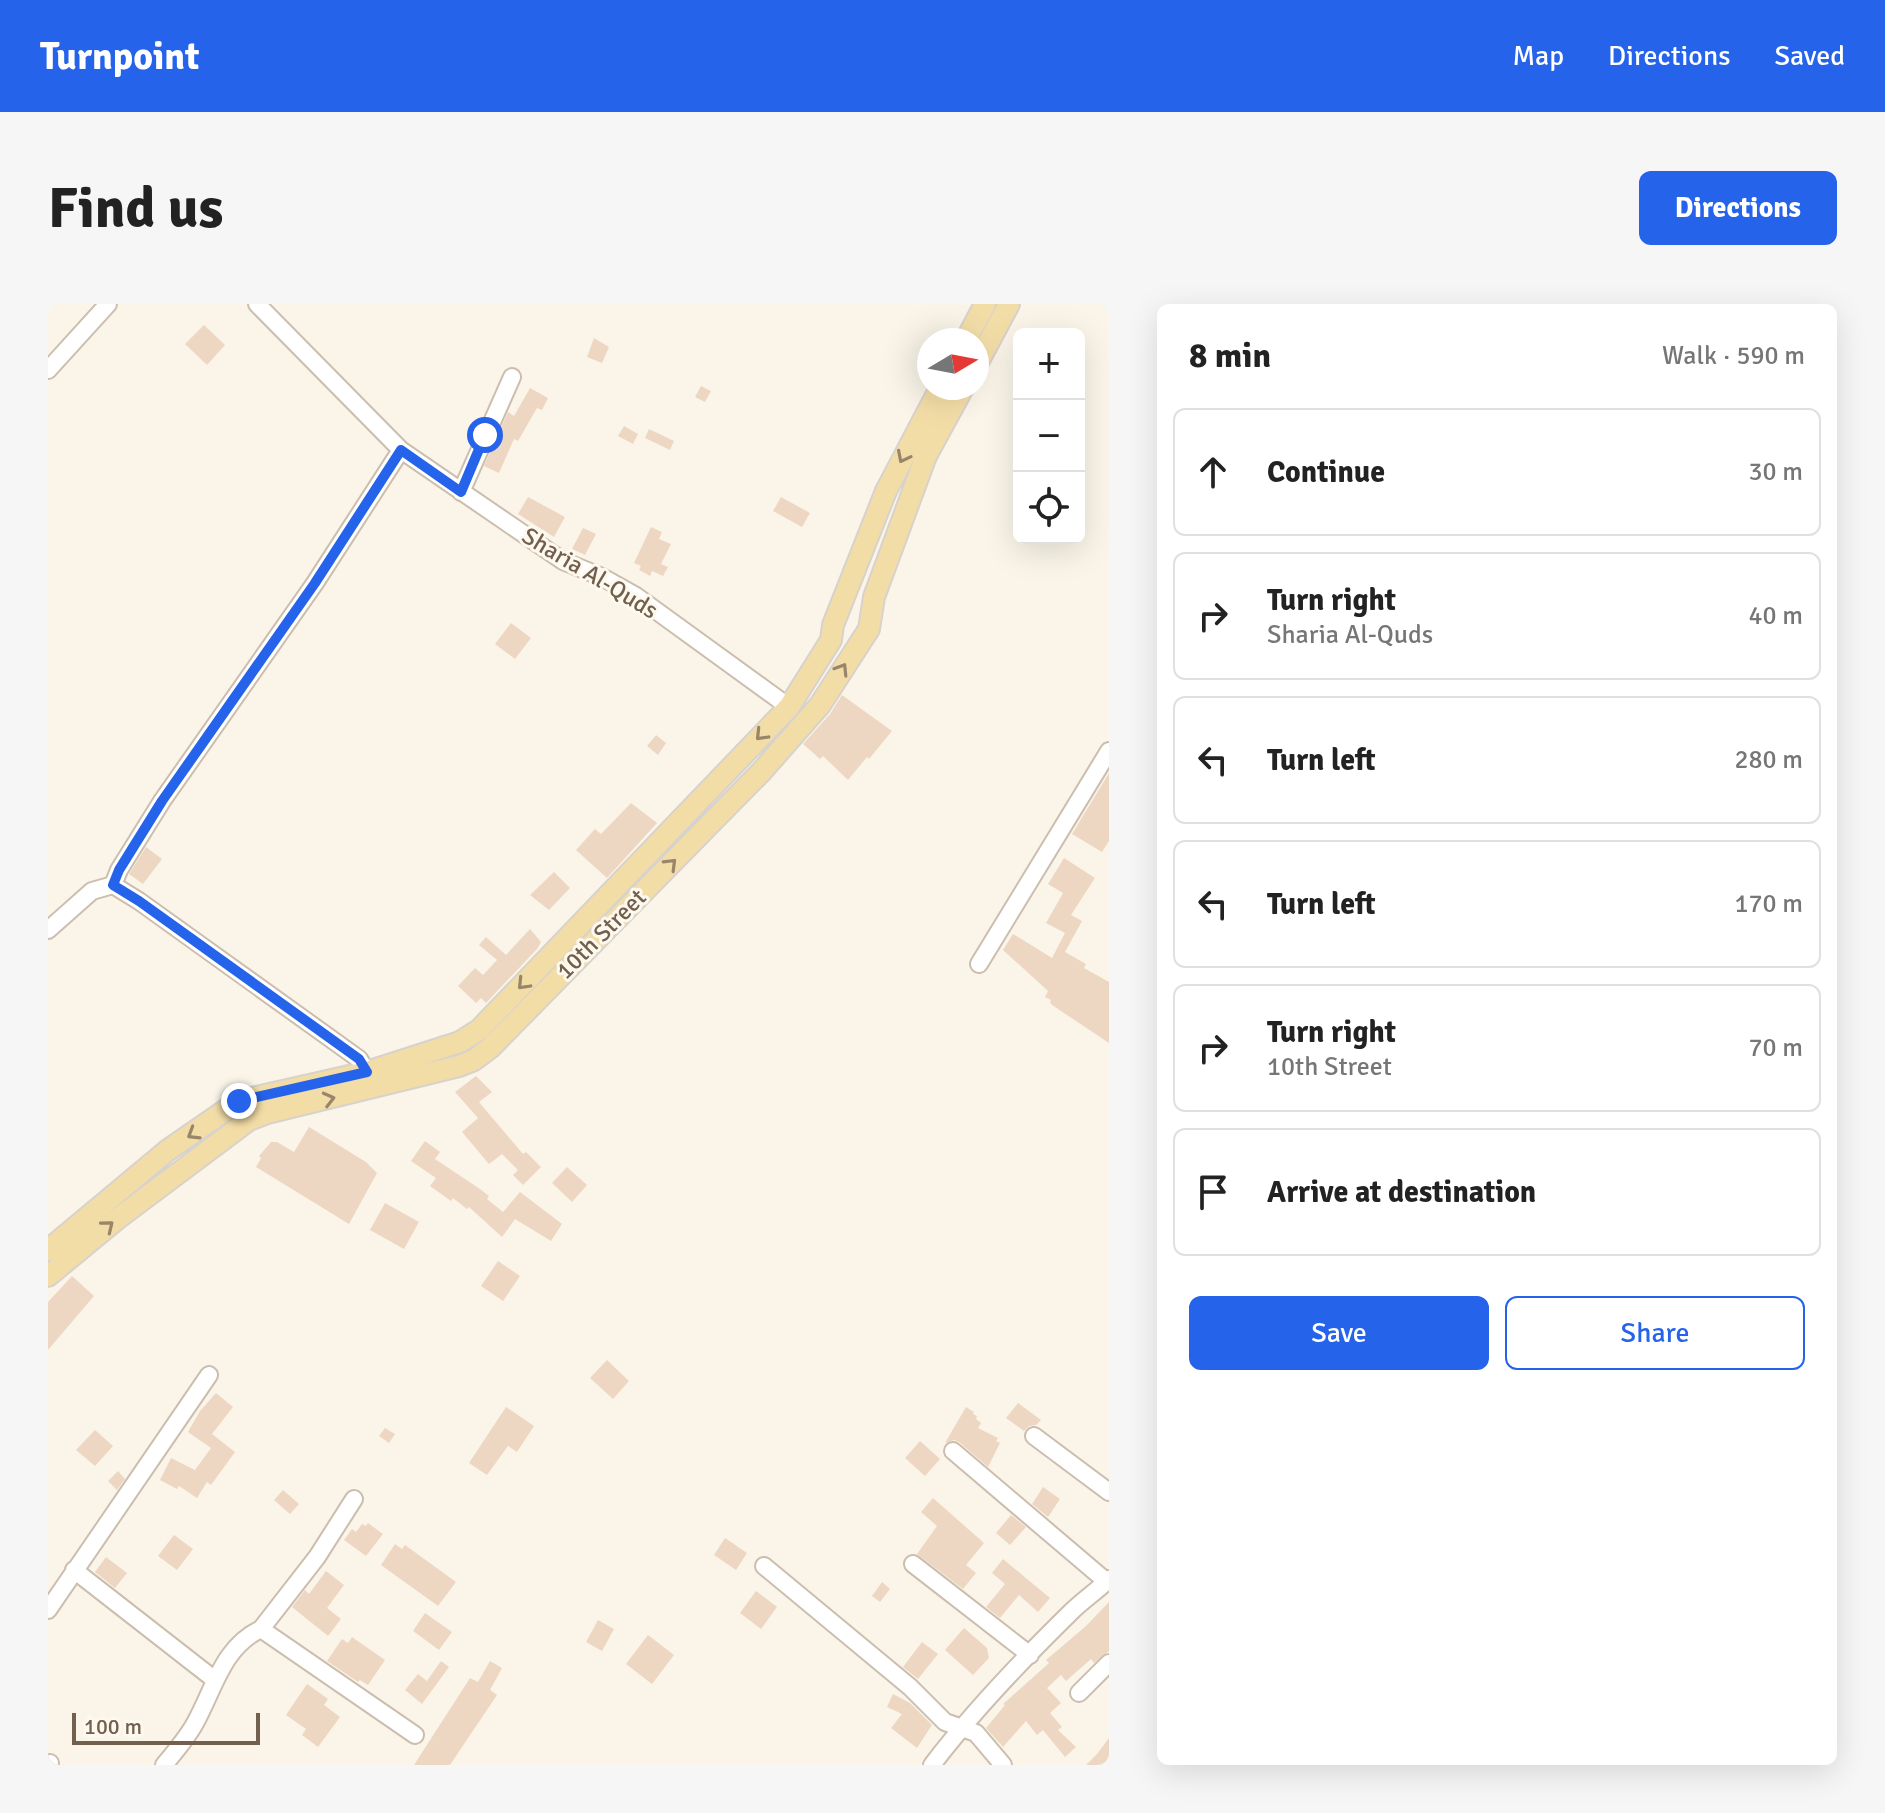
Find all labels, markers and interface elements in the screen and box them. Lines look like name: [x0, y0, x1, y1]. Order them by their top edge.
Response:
text: Turnpoint: [40, 33, 199, 80]
text: Map: [1512, 39, 1564, 73]
text: Directions: [1608, 39, 1730, 73]
text: Saved: [1774, 39, 1845, 73]
button: Directions: [1639, 171, 1837, 245]
text: Find us: [48, 174, 223, 243]
north arrow: [917, 328, 989, 400]
map controls: [1013, 328, 1085, 544]
button: +: [1013, 328, 1085, 400]
text: 8 min: [1189, 335, 1271, 377]
text: Walk · 590 m: [1662, 340, 1805, 372]
button: −: [1013, 400, 1085, 472]
route start: [467, 417, 503, 453]
one-way arrow: [897, 448, 913, 463]
icon: ahead: [1191, 450, 1235, 494]
text: Continue: [1267, 454, 1385, 491]
text: 30 m: [1748, 456, 1803, 488]
button: locate: [1013, 472, 1085, 544]
street label: Sharia Al-Quds: [517, 521, 663, 625]
text: Turn right: [1267, 582, 1396, 619]
icon: right: [1191, 594, 1235, 638]
text: 40 m: [1748, 600, 1803, 632]
text: Sharia Al-Quds: [1267, 619, 1433, 651]
one-way arrow: [833, 663, 848, 678]
one-way arrow: [756, 726, 771, 740]
icon: left: [1191, 738, 1235, 782]
text: Turn left: [1267, 742, 1376, 779]
text: 280 m: [1734, 744, 1803, 776]
one-way arrow: [662, 859, 676, 873]
icon: left: [1191, 882, 1235, 926]
street label: 10th Street: [550, 883, 652, 985]
text: Turn left: [1267, 886, 1376, 923]
text: 170 m: [1734, 888, 1803, 920]
one-way arrow: [518, 975, 533, 989]
text: Turn right: [1267, 1014, 1396, 1051]
icon: right: [1191, 1026, 1235, 1070]
text: 70 m: [1748, 1032, 1803, 1064]
text: 10th Street: [1267, 1051, 1392, 1083]
route end: [221, 1083, 257, 1119]
one-way arrow: [322, 1091, 336, 1108]
one-way arrow: [187, 1124, 202, 1139]
icon: arrive: [1191, 1170, 1235, 1214]
text: Arrive at destination: [1267, 1174, 1536, 1211]
one-way arrow: [99, 1222, 114, 1236]
button: Save: [1189, 1296, 1489, 1370]
button: Share: [1505, 1296, 1805, 1370]
scale bar: [72, 1709, 260, 1745]
text: 100 m: [84, 1713, 142, 1740]

